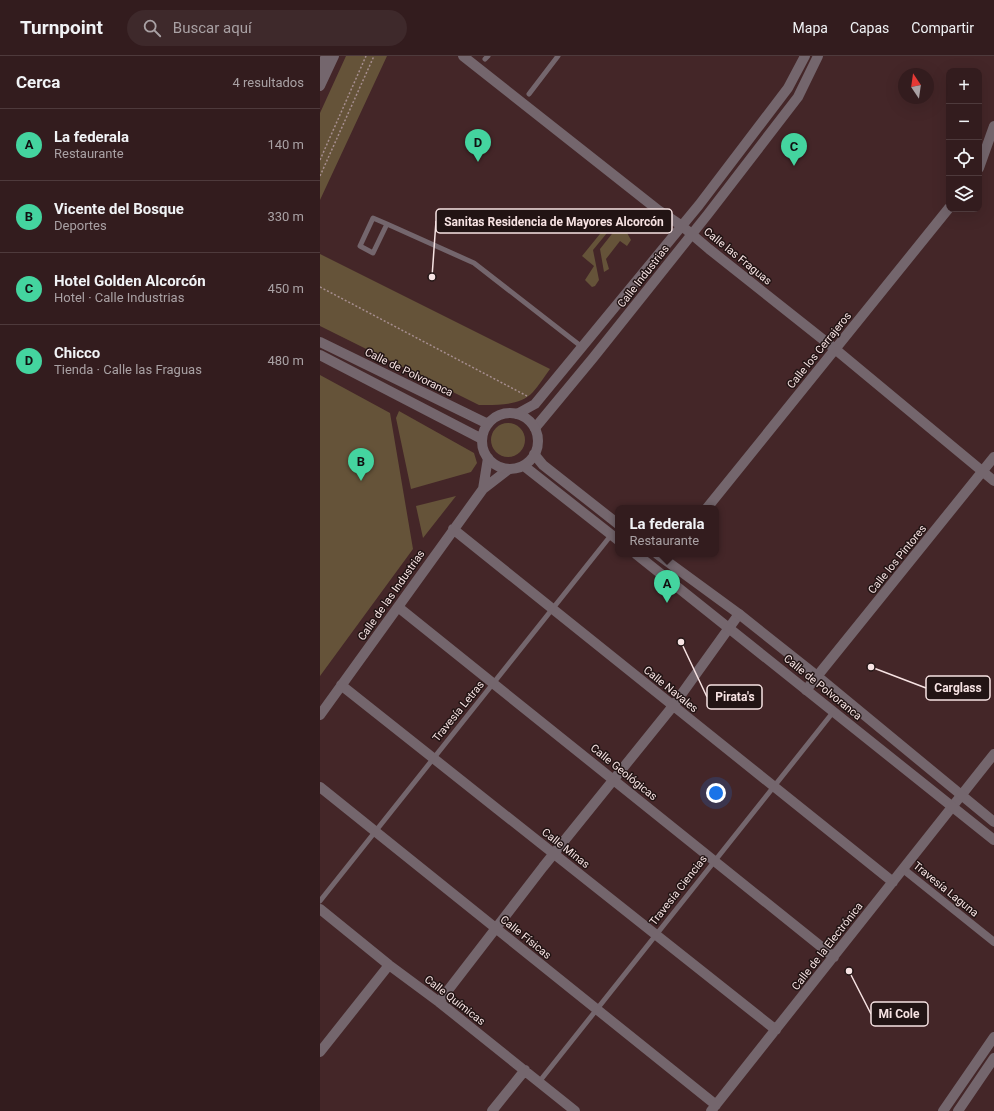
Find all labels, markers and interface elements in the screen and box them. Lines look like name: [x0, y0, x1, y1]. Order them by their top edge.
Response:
search box: [127, 10, 407, 46]
text: Turnpoint: [20, 16, 103, 39]
icon: search: [141, 17, 163, 39]
text: Buscar aquí: [173, 19, 252, 37]
text: Mapa: [793, 20, 828, 36]
text: Capas: [850, 20, 889, 36]
text: Compartir: [911, 20, 974, 36]
north arrow: [898, 68, 934, 104]
map controls: [946, 68, 982, 212]
button: +: [946, 68, 982, 104]
text: Cerca: [16, 72, 60, 92]
text: 4 resultados: [232, 75, 304, 90]
button: −: [946, 104, 982, 140]
text: La federala: [54, 128, 129, 146]
pin: D: [465, 129, 491, 162]
pin: C: [781, 133, 807, 166]
text: A: [25, 137, 33, 152]
text: 140 m: [267, 137, 304, 152]
button: locate: [946, 140, 982, 176]
text: Restaurante: [54, 146, 124, 161]
button: layers: [946, 176, 982, 212]
text: Vicente del Bosque: [54, 200, 184, 218]
text: B: [25, 209, 33, 224]
text: 330 m: [267, 209, 304, 224]
callout: Sanitas Residencia de Mayores Alcorcón: [436, 209, 672, 233]
text: Sanitas Residencia de Mayores Alcorcón: [444, 215, 664, 229]
text: Deportes: [54, 218, 107, 233]
street label: Calle las Fraguas: [701, 225, 774, 288]
street label: Calle Industrias: [615, 242, 672, 310]
text: Hotel Golden Alcorcón: [54, 272, 206, 290]
text: C: [25, 281, 33, 296]
text: 450 m: [267, 281, 304, 296]
text: Hotel · Calle Industrias: [54, 290, 184, 305]
street label: Calle los Cerrajeros: [785, 309, 854, 391]
text: Chicco: [54, 344, 100, 362]
street label: Calle de Polvoranca: [363, 345, 455, 399]
text: D: [25, 353, 33, 368]
text: 480 m: [267, 353, 304, 368]
text: Tienda · Calle las Fraguas: [54, 362, 202, 377]
pin: B: [348, 448, 374, 481]
popup: [615, 505, 719, 557]
text: La federala: [630, 515, 704, 533]
street label: Calle los Pintores: [866, 522, 929, 596]
text: Restaurante: [630, 533, 699, 548]
street label: Calle de las Industrias: [355, 547, 428, 643]
pin: A: [654, 570, 680, 603]
street label: Calle de Polvoranca: [781, 652, 864, 723]
street label: Calle Navales: [641, 663, 701, 715]
callout: Carglass: [926, 676, 990, 700]
street label: Travesía Letras: [430, 678, 487, 744]
text: Carglass: [934, 681, 982, 695]
callout: Pirata's: [707, 685, 762, 709]
text: Pirata's: [715, 690, 755, 704]
street label: Calle Geológicas: [588, 742, 660, 803]
your location: [706, 783, 726, 803]
street label: Calle Minas: [539, 826, 592, 871]
street label: Travesía Ciencias: [647, 852, 710, 928]
street label: Travesía Laguna: [911, 859, 981, 920]
street label: Calle de la Electrónica: [789, 900, 866, 993]
street label: Calle Físicas: [498, 913, 554, 962]
street label: Calle Químicas: [422, 973, 488, 1028]
callout: Mi Cole: [871, 1002, 928, 1026]
text: Mi Cole: [879, 1007, 920, 1021]

